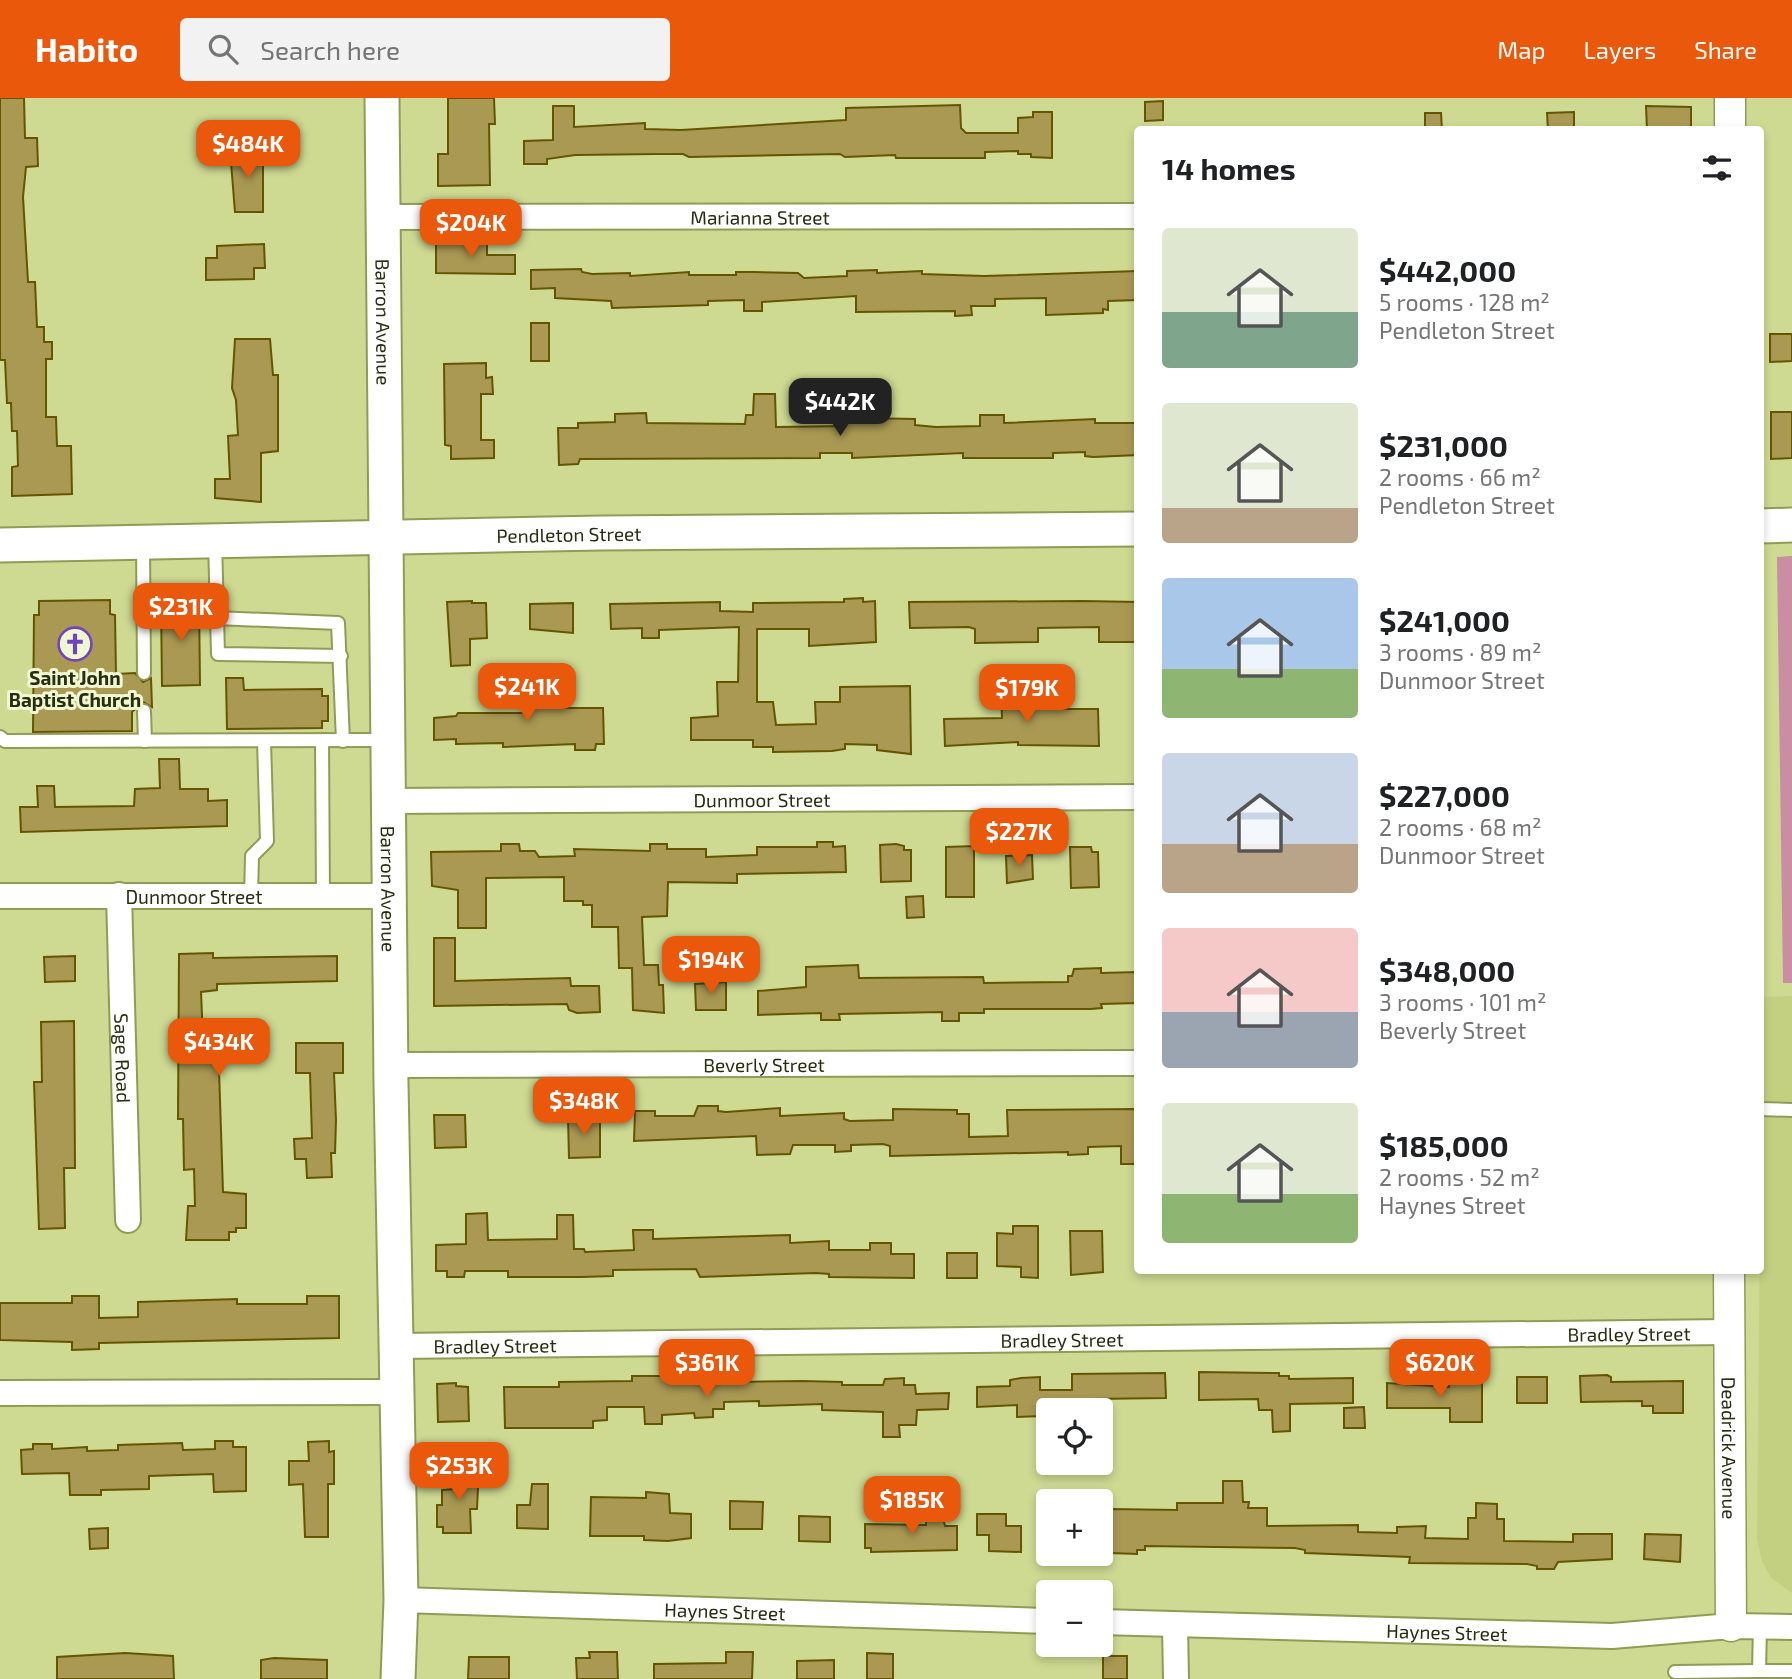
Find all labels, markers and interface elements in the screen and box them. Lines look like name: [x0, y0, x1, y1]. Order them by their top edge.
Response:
search box: [180, 18, 670, 81]
text: Habito: [35, 29, 138, 69]
icon: search: [204, 30, 242, 68]
text: Search here: [260, 34, 400, 65]
text: Map: [1497, 35, 1545, 64]
text: Layers: [1583, 35, 1656, 64]
text: Share: [1694, 35, 1757, 64]
pin: $484K: [199, 120, 297, 180]
text: $484K: [212, 129, 284, 157]
icon: filters: [1698, 149, 1736, 187]
text: 14 homes: [1162, 150, 1296, 186]
pin: $204K: [422, 200, 520, 259]
street label: Marianna Street: [690, 205, 830, 228]
text: $204K: [436, 208, 506, 236]
text: $442,000: [1379, 252, 1516, 288]
icon: home: [1218, 256, 1302, 340]
street label: Barron Avenue: [372, 259, 396, 385]
text: 5 rooms · 128 m²: [1379, 288, 1550, 316]
text: Pendleton Street: [1379, 316, 1555, 344]
pin: $442K: [791, 378, 889, 438]
text: $442K: [805, 387, 875, 415]
text: $231,000: [1379, 427, 1508, 463]
icon: home: [1218, 431, 1302, 515]
text: 2 rooms · 66 m²: [1379, 463, 1541, 491]
text: Pendleton Street: [1379, 491, 1555, 519]
street label: Pendleton Street: [496, 521, 642, 547]
pin: $231K: [132, 584, 230, 643]
text: $231K: [149, 592, 213, 620]
text: $241,000: [1379, 602, 1510, 638]
icon: home: [1218, 606, 1302, 690]
church icon: Saint John Baptist Church: [56, 625, 94, 663]
text: 3 rooms · 89 m²: [1379, 638, 1541, 666]
pin: $241K: [478, 664, 576, 723]
pin: $179K: [978, 664, 1076, 724]
place label: Saint John Baptist Church: [9, 666, 141, 711]
text: Dunmoor Street: [1379, 666, 1545, 694]
text: $241K: [494, 672, 560, 700]
text: $179K: [995, 673, 1059, 701]
text: $227,000: [1379, 777, 1510, 813]
icon: home: [1218, 781, 1302, 865]
street label: Dunmoor Street: [693, 787, 831, 811]
pin: $227K: [970, 808, 1068, 868]
text: 2 rooms · 68 m²: [1379, 813, 1542, 841]
text: $227K: [986, 817, 1052, 845]
street label: Barron Avenue: [377, 826, 401, 952]
text: Dunmoor Street: [1379, 841, 1545, 869]
street label: Dunmoor Street: [125, 885, 263, 908]
pin: $194K: [662, 936, 760, 996]
text: $194K: [678, 945, 744, 973]
text: $348,000: [1379, 952, 1515, 988]
icon: home: [1218, 956, 1302, 1040]
text: 3 rooms · 101 m²: [1379, 988, 1546, 1016]
street label: Sage Road: [111, 1013, 136, 1103]
text: Beverly Street: [1379, 1016, 1526, 1044]
pin: $434K: [170, 1018, 268, 1078]
text: $434K: [184, 1027, 254, 1055]
street label: Beverly Street: [703, 1052, 825, 1076]
pin: $348K: [535, 1077, 633, 1137]
text: $348K: [549, 1086, 619, 1114]
text: $185,000: [1379, 1127, 1509, 1163]
icon: home: [1218, 1131, 1302, 1215]
text: 2 rooms · 52 m²: [1379, 1163, 1540, 1191]
text: Haynes Street: [1379, 1191, 1526, 1219]
street label: Bradley Street: [1567, 1321, 1691, 1345]
street label: Bradley Street: [1000, 1327, 1124, 1351]
street label: Bradley Street: [433, 1333, 557, 1357]
pin: $361K: [658, 1340, 756, 1399]
pin: $620K: [1391, 1340, 1489, 1399]
text: $361K: [675, 1348, 739, 1376]
text: $620K: [1405, 1348, 1475, 1376]
street label: Deadrick Avenue: [1718, 1377, 1742, 1519]
map controls: [1036, 1398, 1113, 1657]
button: locate: [1036, 1398, 1113, 1475]
pin: $253K: [410, 1442, 508, 1502]
text: $253K: [425, 1451, 493, 1479]
pin: $185K: [863, 1476, 961, 1536]
text: $185K: [880, 1485, 944, 1513]
button: +: [1036, 1489, 1113, 1566]
button: −: [1036, 1580, 1113, 1657]
street label: Haynes Street: [664, 1597, 786, 1624]
street label: Haynes Street: [1386, 1618, 1508, 1645]

